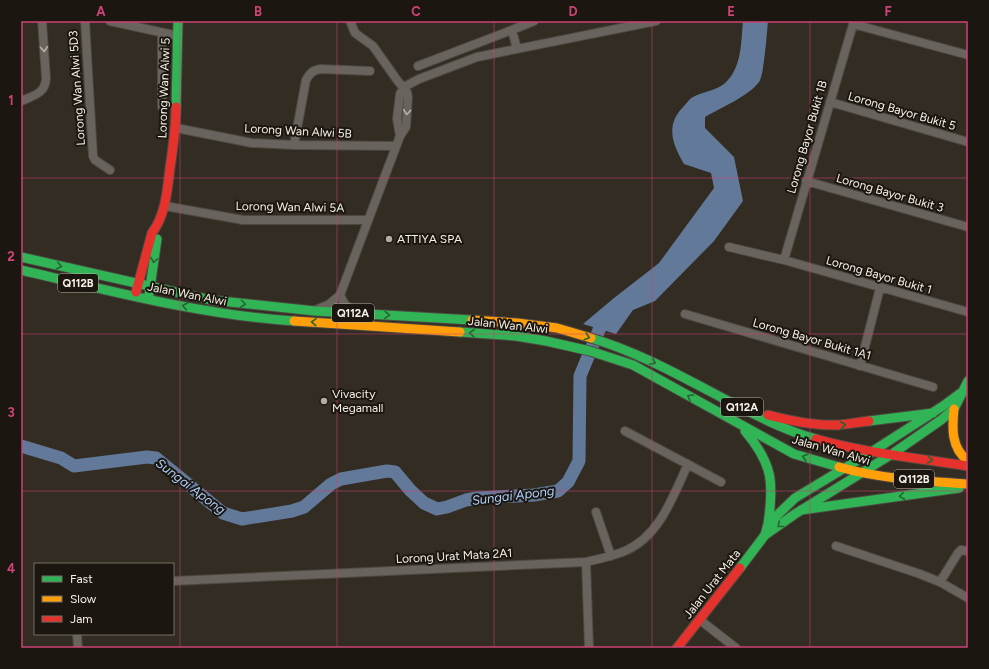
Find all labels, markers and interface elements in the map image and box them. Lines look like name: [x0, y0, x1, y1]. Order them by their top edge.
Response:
text: A: [96, 4, 106, 19]
text: B: [254, 4, 262, 19]
text: C: [411, 4, 421, 19]
text: D: [568, 4, 578, 19]
text: E: [727, 4, 735, 19]
text: F: [884, 4, 892, 19]
street label: Lorong Wan Alwi 5D3: [66, 30, 88, 146]
street label: Lorong Wan Alwi 5: [155, 37, 173, 138]
one-way arrow: [40, 46, 49, 52]
street label: Lorong Bayor Bukit 1B: [784, 79, 830, 195]
street label: Lorong Bayor Bukit 5: [846, 89, 958, 133]
text: 1: [8, 93, 14, 108]
one-way arrow: [402, 109, 411, 115]
street label: Lorong Wan Alwi 5B: [244, 121, 352, 141]
street label: Lorong Bayor Bukit 3: [835, 171, 945, 215]
street label: Lorong Wan Alwi 5A: [236, 199, 344, 215]
place label: ATTIYA SPA: [397, 232, 462, 246]
marker: ATTIYA SPA: [384, 234, 394, 244]
text: 2: [7, 249, 15, 264]
street label: Lorong Bayor Bukit 1: [824, 253, 934, 297]
one-way arrow: [150, 257, 159, 263]
one-way arrow: [56, 261, 62, 269]
road number: Q112B: [58, 274, 98, 292]
street label: Jalan Wan Alwi: [146, 279, 228, 309]
one-way arrow: [240, 299, 246, 308]
one-way arrow: [182, 303, 189, 311]
road number: Q112A: [332, 304, 374, 322]
one-way arrow: [384, 311, 390, 319]
street label: Jalan Wan Alwi: [467, 314, 549, 336]
street label: Lorong Bayor Bukit 1A1: [751, 315, 873, 363]
one-way arrow: [311, 318, 317, 327]
one-way arrow: [469, 328, 475, 337]
one-way arrow: [583, 332, 590, 341]
one-way arrow: [648, 357, 656, 365]
place label: Vivacity Megamall: [332, 387, 383, 415]
one-way arrow: [687, 395, 694, 402]
marker: Vivacity Megamall: [319, 396, 329, 406]
road number: Q112A: [721, 398, 763, 416]
text: 3: [7, 405, 15, 420]
one-way arrow: [840, 420, 846, 429]
street label: Jalan Wan Alwi: [790, 432, 872, 468]
one-way arrow: [802, 453, 809, 462]
water label: Sungai Apong: [153, 455, 229, 518]
one-way arrow: [927, 455, 933, 464]
road number: Q112B: [894, 470, 934, 488]
water label: Sungai Apong: [471, 483, 556, 508]
one-way arrow: [899, 491, 905, 500]
one-way arrow: [778, 520, 785, 527]
street label: Lorong Urat Mata 2A1: [395, 546, 513, 566]
street label: Jalan Urat Mata: [681, 547, 743, 621]
text: 4: [7, 561, 15, 576]
legend: [34, 563, 174, 635]
text: Fast: [70, 572, 93, 586]
text: Slow: [70, 592, 97, 606]
text: Jam: [70, 612, 93, 626]

